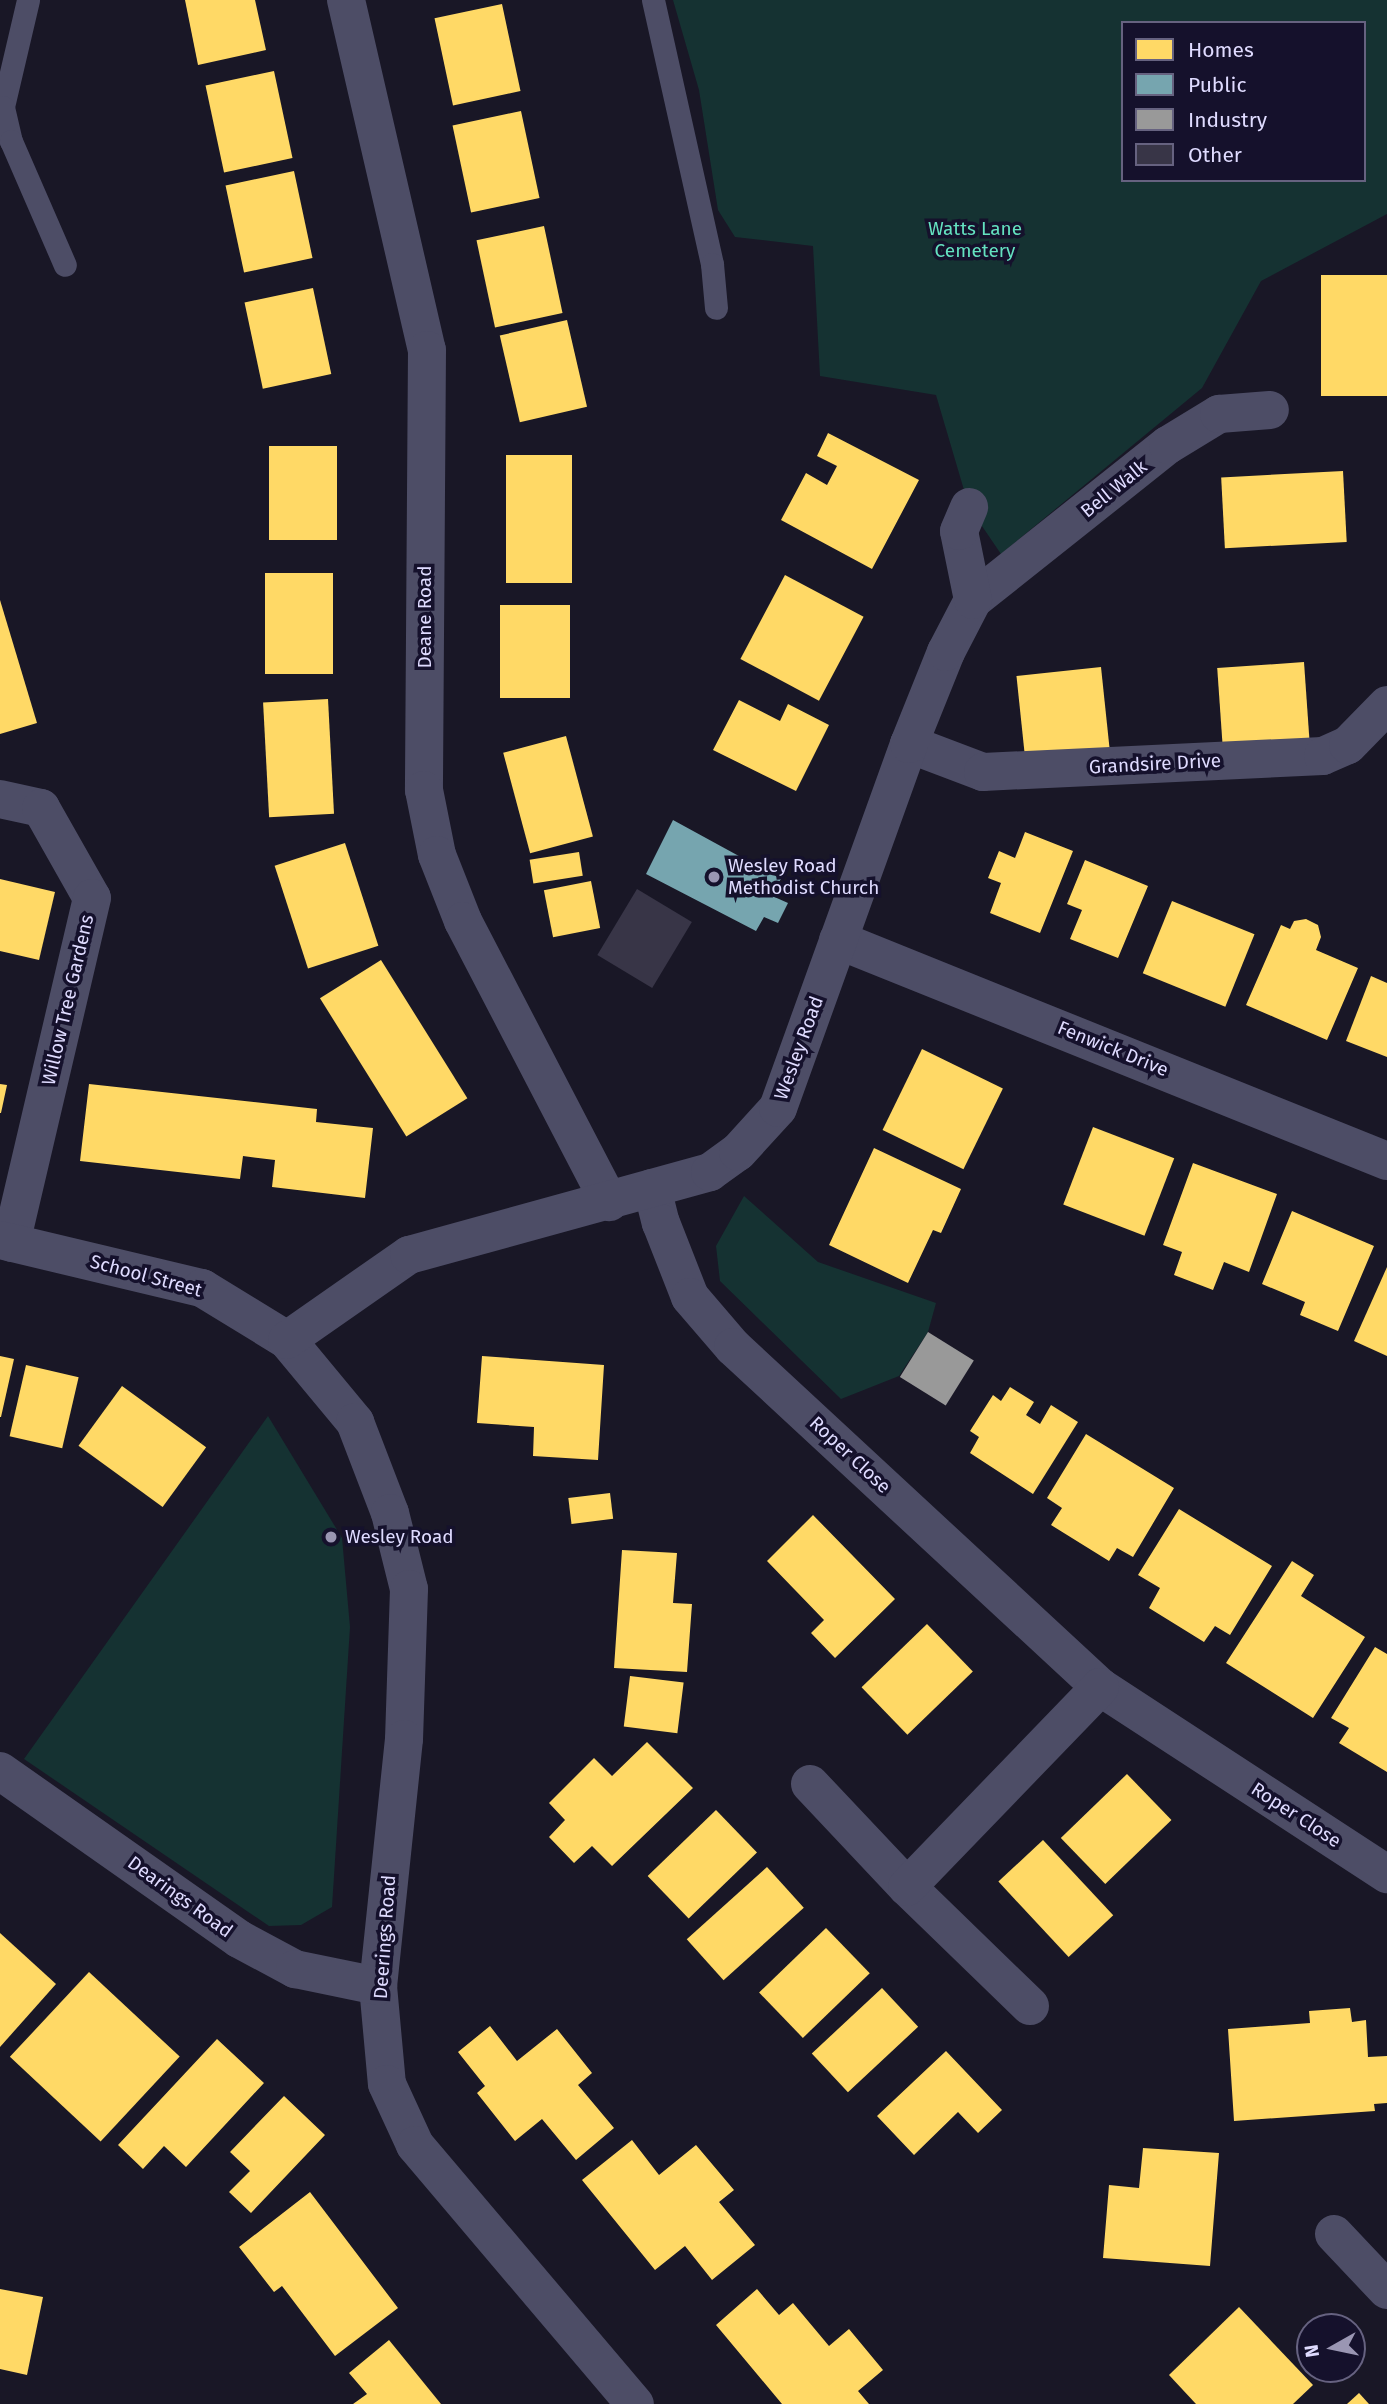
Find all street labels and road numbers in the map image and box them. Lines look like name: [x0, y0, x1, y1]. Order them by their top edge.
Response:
street label: Bell Walk: [1076, 455, 1152, 523]
street label: Deane Road: [414, 565, 436, 669]
street label: Grandsire Drive: [1088, 749, 1222, 779]
street label: Willow Tree Gardens: [37, 912, 99, 1088]
street label: Wesley Road: [770, 993, 828, 1103]
street label: Fenwick Drive: [1054, 1016, 1172, 1082]
street label: School Street: [88, 1250, 204, 1302]
street label: Roper Close: [805, 1412, 895, 1498]
street label: Roper Close: [1247, 1778, 1345, 1852]
street label: Dearings Road: [123, 1851, 237, 1943]
street label: Deerings Road: [369, 1874, 401, 2000]

